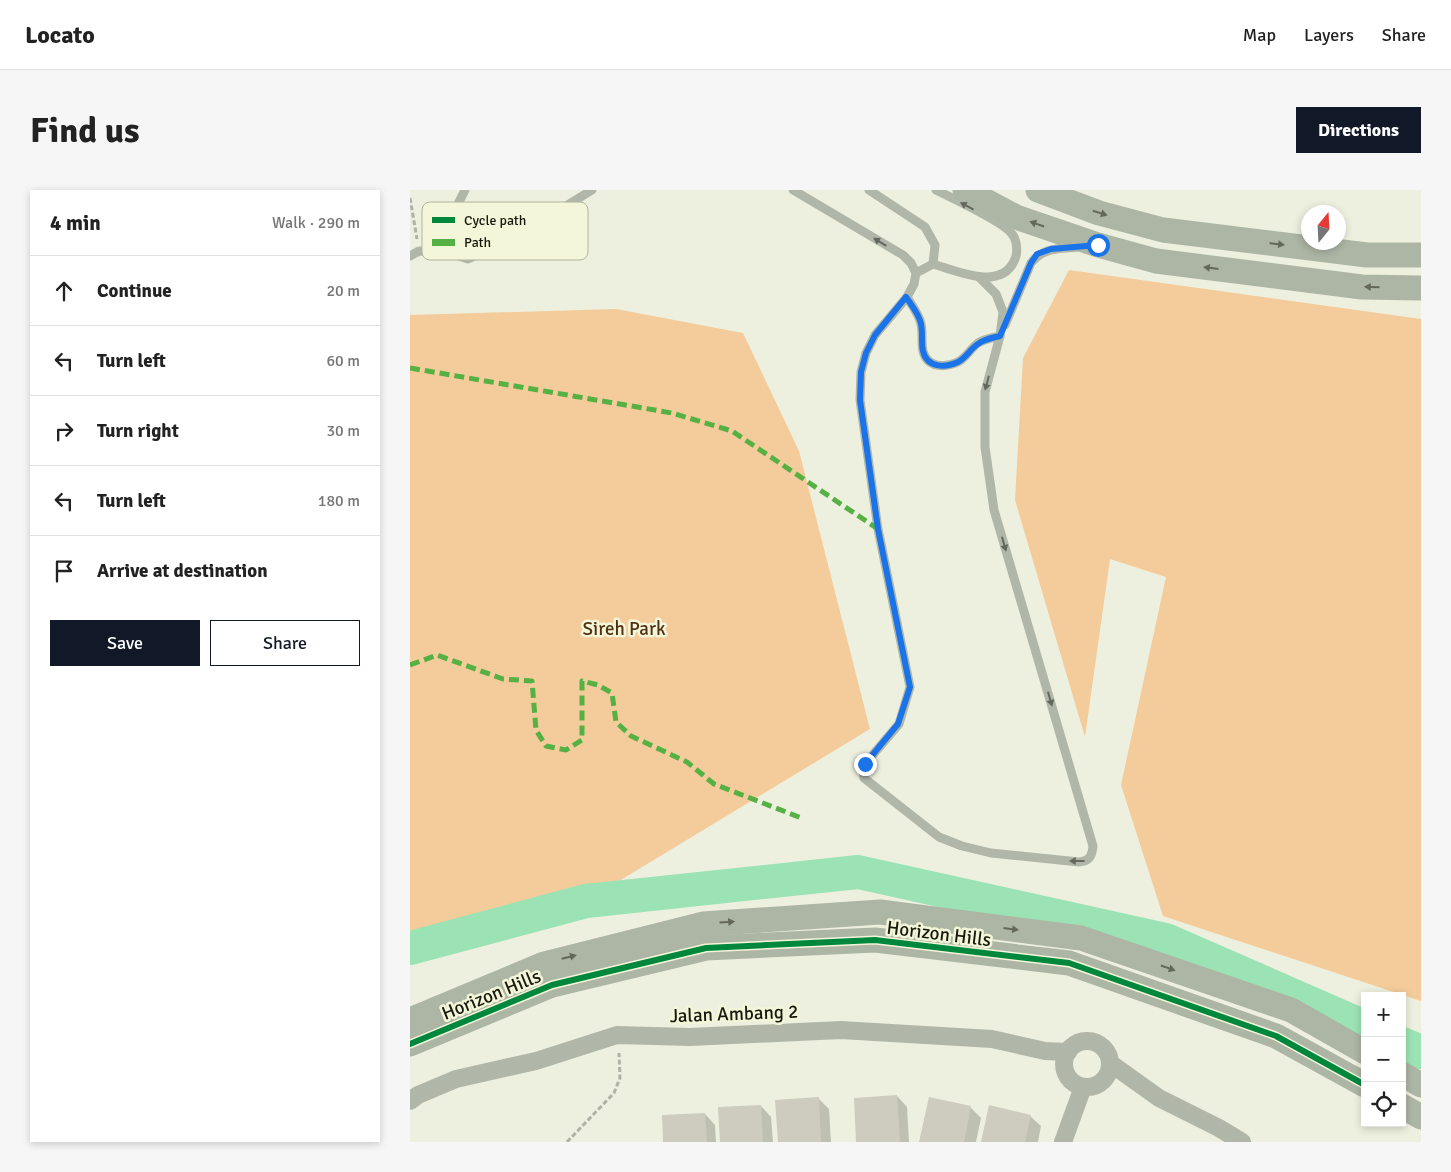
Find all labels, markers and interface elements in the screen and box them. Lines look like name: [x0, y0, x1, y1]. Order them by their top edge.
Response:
text: Locato: [25, 20, 95, 50]
text: Map: [1243, 24, 1276, 46]
text: Layers: [1304, 24, 1354, 46]
text: Share: [1382, 24, 1426, 46]
button: Directions: [1296, 107, 1421, 153]
text: Find us: [30, 109, 140, 152]
legend: [422, 202, 588, 260]
one-way arrow: [960, 202, 975, 210]
north arrow: [1301, 205, 1346, 250]
one-way arrow: [1092, 209, 1107, 217]
text: 4 min: [50, 210, 101, 236]
text: Cycle path: [464, 212, 526, 229]
text: Walk · 290 m: [272, 213, 360, 233]
one-way arrow: [1029, 220, 1044, 228]
text: Path: [464, 234, 491, 251]
route start: [1087, 234, 1110, 257]
one-way arrow: [874, 237, 887, 246]
one-way arrow: [1269, 240, 1285, 248]
one-way arrow: [1203, 264, 1219, 272]
icon: ahead: [50, 277, 78, 305]
text: Continue: [97, 279, 172, 303]
text: 20 m: [326, 281, 360, 301]
one-way arrow: [1364, 283, 1380, 291]
icon: left: [50, 347, 78, 375]
text: Turn left: [97, 349, 166, 373]
text: 60 m: [326, 351, 360, 371]
one-way arrow: [983, 376, 991, 391]
icon: right: [50, 417, 78, 445]
text: Turn right: [97, 419, 179, 443]
text: 30 m: [326, 421, 360, 441]
icon: left: [50, 487, 78, 515]
text: Turn left: [97, 489, 166, 513]
text: 180 m: [318, 491, 360, 511]
one-way arrow: [1000, 536, 1008, 551]
icon: arrive: [50, 557, 78, 585]
text: Arrive at destination: [97, 559, 268, 583]
park label: Sireh Park: [583, 617, 666, 641]
button: Save: [50, 620, 200, 666]
button: Share: [210, 620, 360, 666]
one-way arrow: [1046, 692, 1054, 707]
route end: [854, 753, 877, 776]
one-way arrow: [1068, 857, 1084, 865]
street label: Horizon Hills: [885, 916, 992, 952]
one-way arrow: [720, 918, 736, 926]
one-way arrow: [1003, 925, 1019, 933]
one-way arrow: [562, 953, 577, 961]
street label: Horizon Hills: [438, 964, 545, 1026]
one-way arrow: [1161, 964, 1176, 972]
map controls: [1361, 992, 1406, 1127]
button: +: [1361, 992, 1406, 1037]
street label: Jalan Ambang 2: [669, 1000, 799, 1028]
button: −: [1361, 1037, 1406, 1082]
button: locate: [1361, 1082, 1406, 1127]

